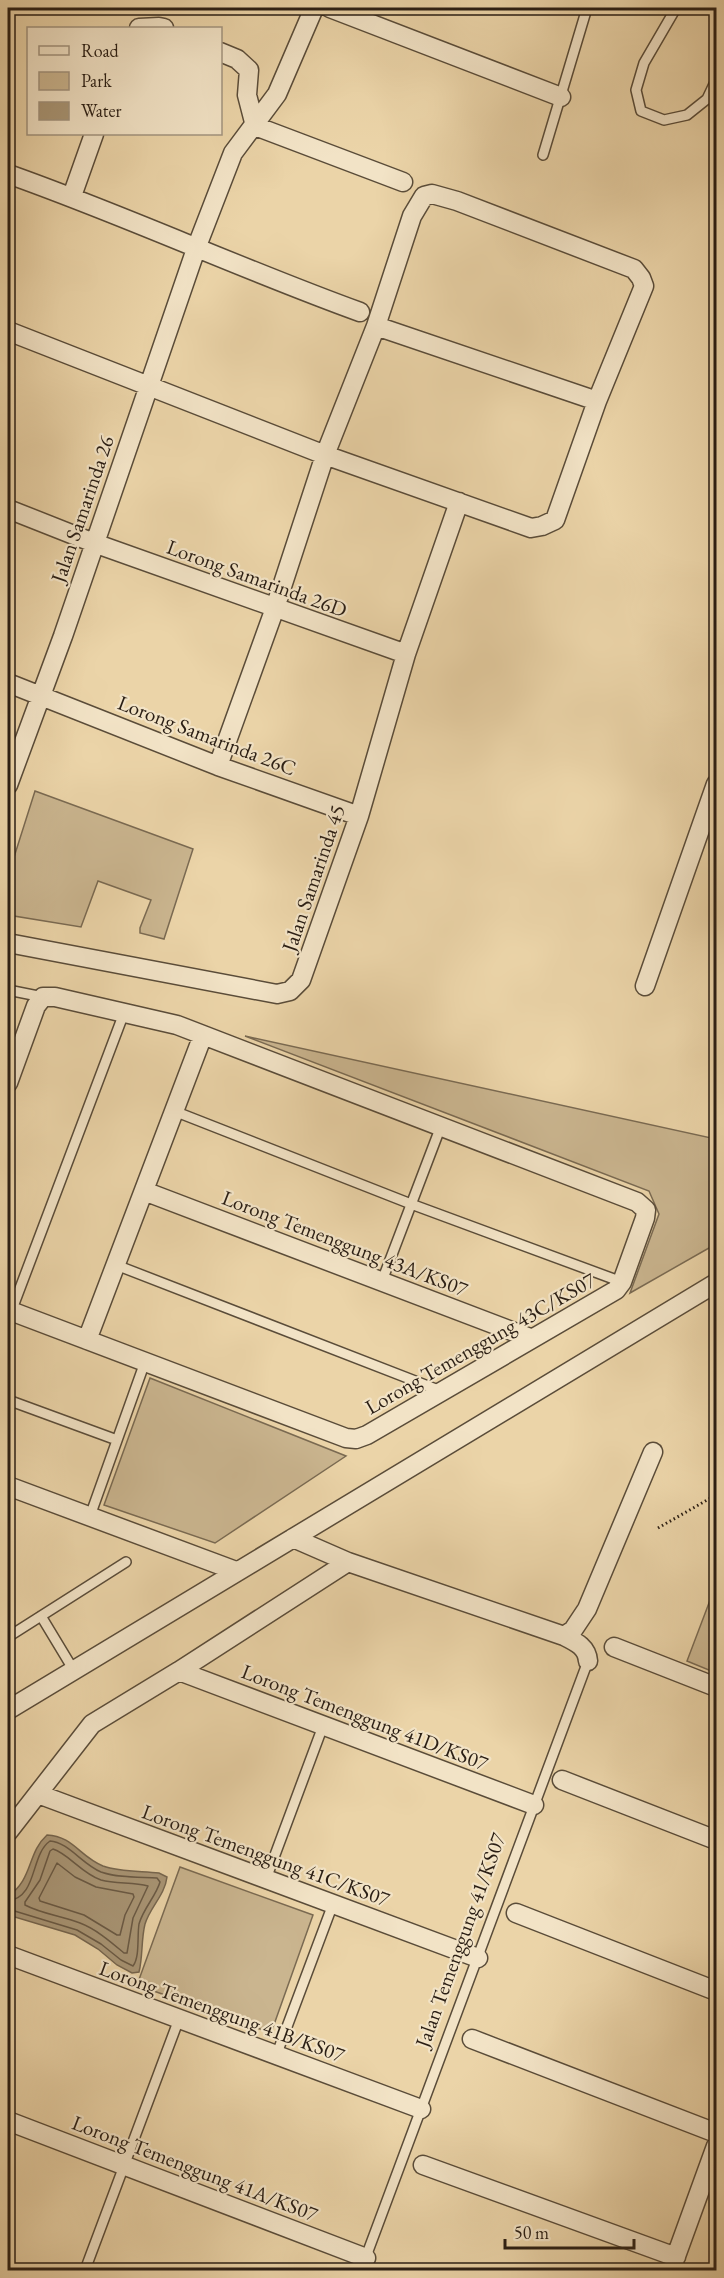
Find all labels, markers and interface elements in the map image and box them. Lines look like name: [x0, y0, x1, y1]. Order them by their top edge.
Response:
legend: [27, 27, 222, 135]
text: Road: [81, 39, 120, 62]
text: Park: [81, 69, 112, 92]
text: Water: [81, 99, 122, 122]
street label: Jalan Samarinda 26: [44, 432, 120, 588]
street label: Lorong Samarinda 26D: [163, 533, 351, 623]
street label: Lorong Samarinda 26C: [114, 689, 300, 781]
street label: Jalan Samarinda 45: [275, 801, 351, 957]
street label: Lorong Temenggung 43A/KS07: [218, 1184, 473, 1303]
street label: Lorong Temenggung 43C/KS07: [360, 1265, 601, 1420]
street label: Lorong Temenggung 41D/KS07: [238, 1657, 493, 1777]
street label: Lorong Temenggung 41C/KS07: [138, 1798, 394, 1913]
street label: Jalan Temenggung 41/KS07: [408, 1828, 512, 2053]
street label: Lorong Temenggung 41B/KS07: [96, 1954, 349, 2068]
street label: Lorong Temenggung 41A/KS07: [68, 2109, 323, 2228]
scale bar: [505, 2212, 634, 2250]
text: 50 m: [514, 2221, 549, 2244]

